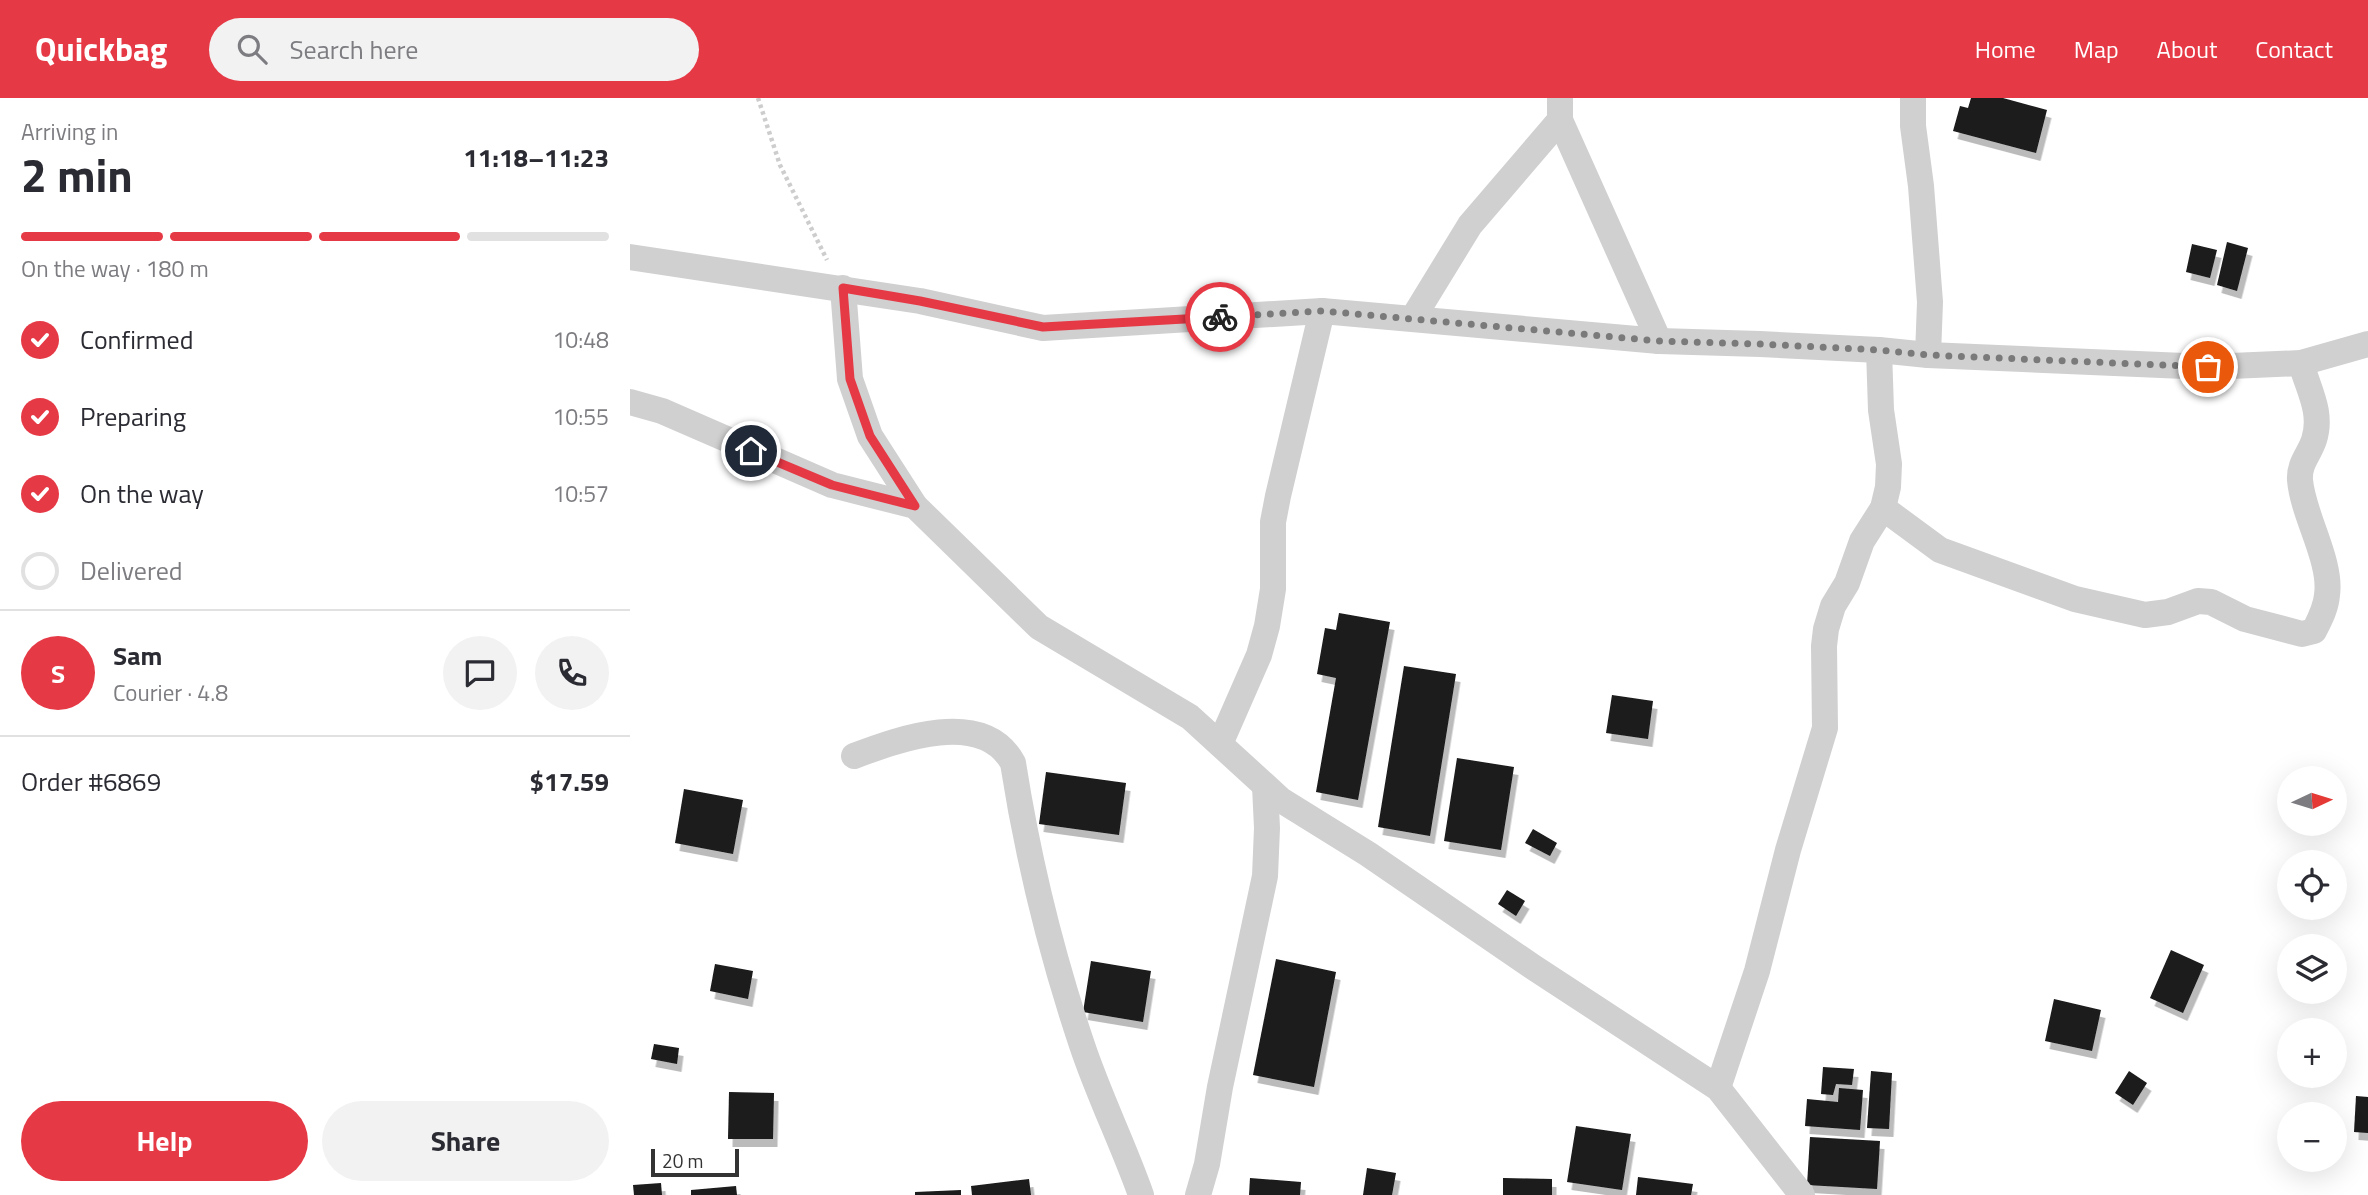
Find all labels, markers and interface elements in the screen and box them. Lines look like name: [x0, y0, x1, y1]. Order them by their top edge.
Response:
search box: [209, 18, 699, 81]
text: Quickbag: [35, 24, 167, 74]
icon: search: [233, 30, 271, 68]
text: Search here: [289, 30, 418, 69]
text: Home: [1975, 31, 2036, 67]
text: Map: [2074, 31, 2119, 67]
text: About: [2157, 31, 2217, 67]
text: Contact: [2255, 31, 2333, 67]
text: Arriving in: [21, 114, 118, 149]
text: 11:18–11:23: [463, 138, 609, 177]
text: 2 min: [21, 140, 133, 210]
text: On the way · 180 m: [21, 251, 209, 286]
courier: [1185, 282, 1255, 352]
icon: bike: [1201, 298, 1239, 336]
text: Confirmed: [80, 320, 194, 359]
icon: check: [21, 321, 59, 359]
text: 10:48: [552, 322, 609, 357]
pin: [2178, 337, 2238, 397]
icon: bag: [2189, 348, 2227, 386]
text: Preparing: [80, 397, 186, 436]
icon: check: [21, 398, 59, 436]
text: 10:55: [552, 399, 609, 434]
pin: [721, 421, 781, 481]
icon: home: [732, 432, 770, 470]
text: On the way: [80, 474, 204, 513]
icon: check: [21, 475, 59, 513]
text: 10:57: [552, 476, 609, 511]
text: Delivered: [80, 551, 183, 590]
text: Sam: [113, 636, 162, 675]
button: chat: [443, 636, 517, 710]
button: phone: [535, 636, 609, 710]
text: S: [51, 654, 65, 693]
text: Courier · 4.8: [113, 675, 228, 710]
text: Order #6869: [21, 762, 161, 801]
text: $17.59: [530, 762, 609, 801]
north arrow: [2277, 766, 2347, 836]
map controls: [2277, 766, 2347, 1172]
button: locate: [2277, 850, 2347, 920]
button: layers: [2277, 934, 2347, 1004]
button: +: [2277, 1018, 2347, 1088]
button: Help: [21, 1101, 308, 1181]
button: Share: [322, 1101, 609, 1181]
button: −: [2277, 1102, 2347, 1172]
scale bar: [651, 1146, 738, 1178]
text: 20 m: [662, 1146, 703, 1175]

